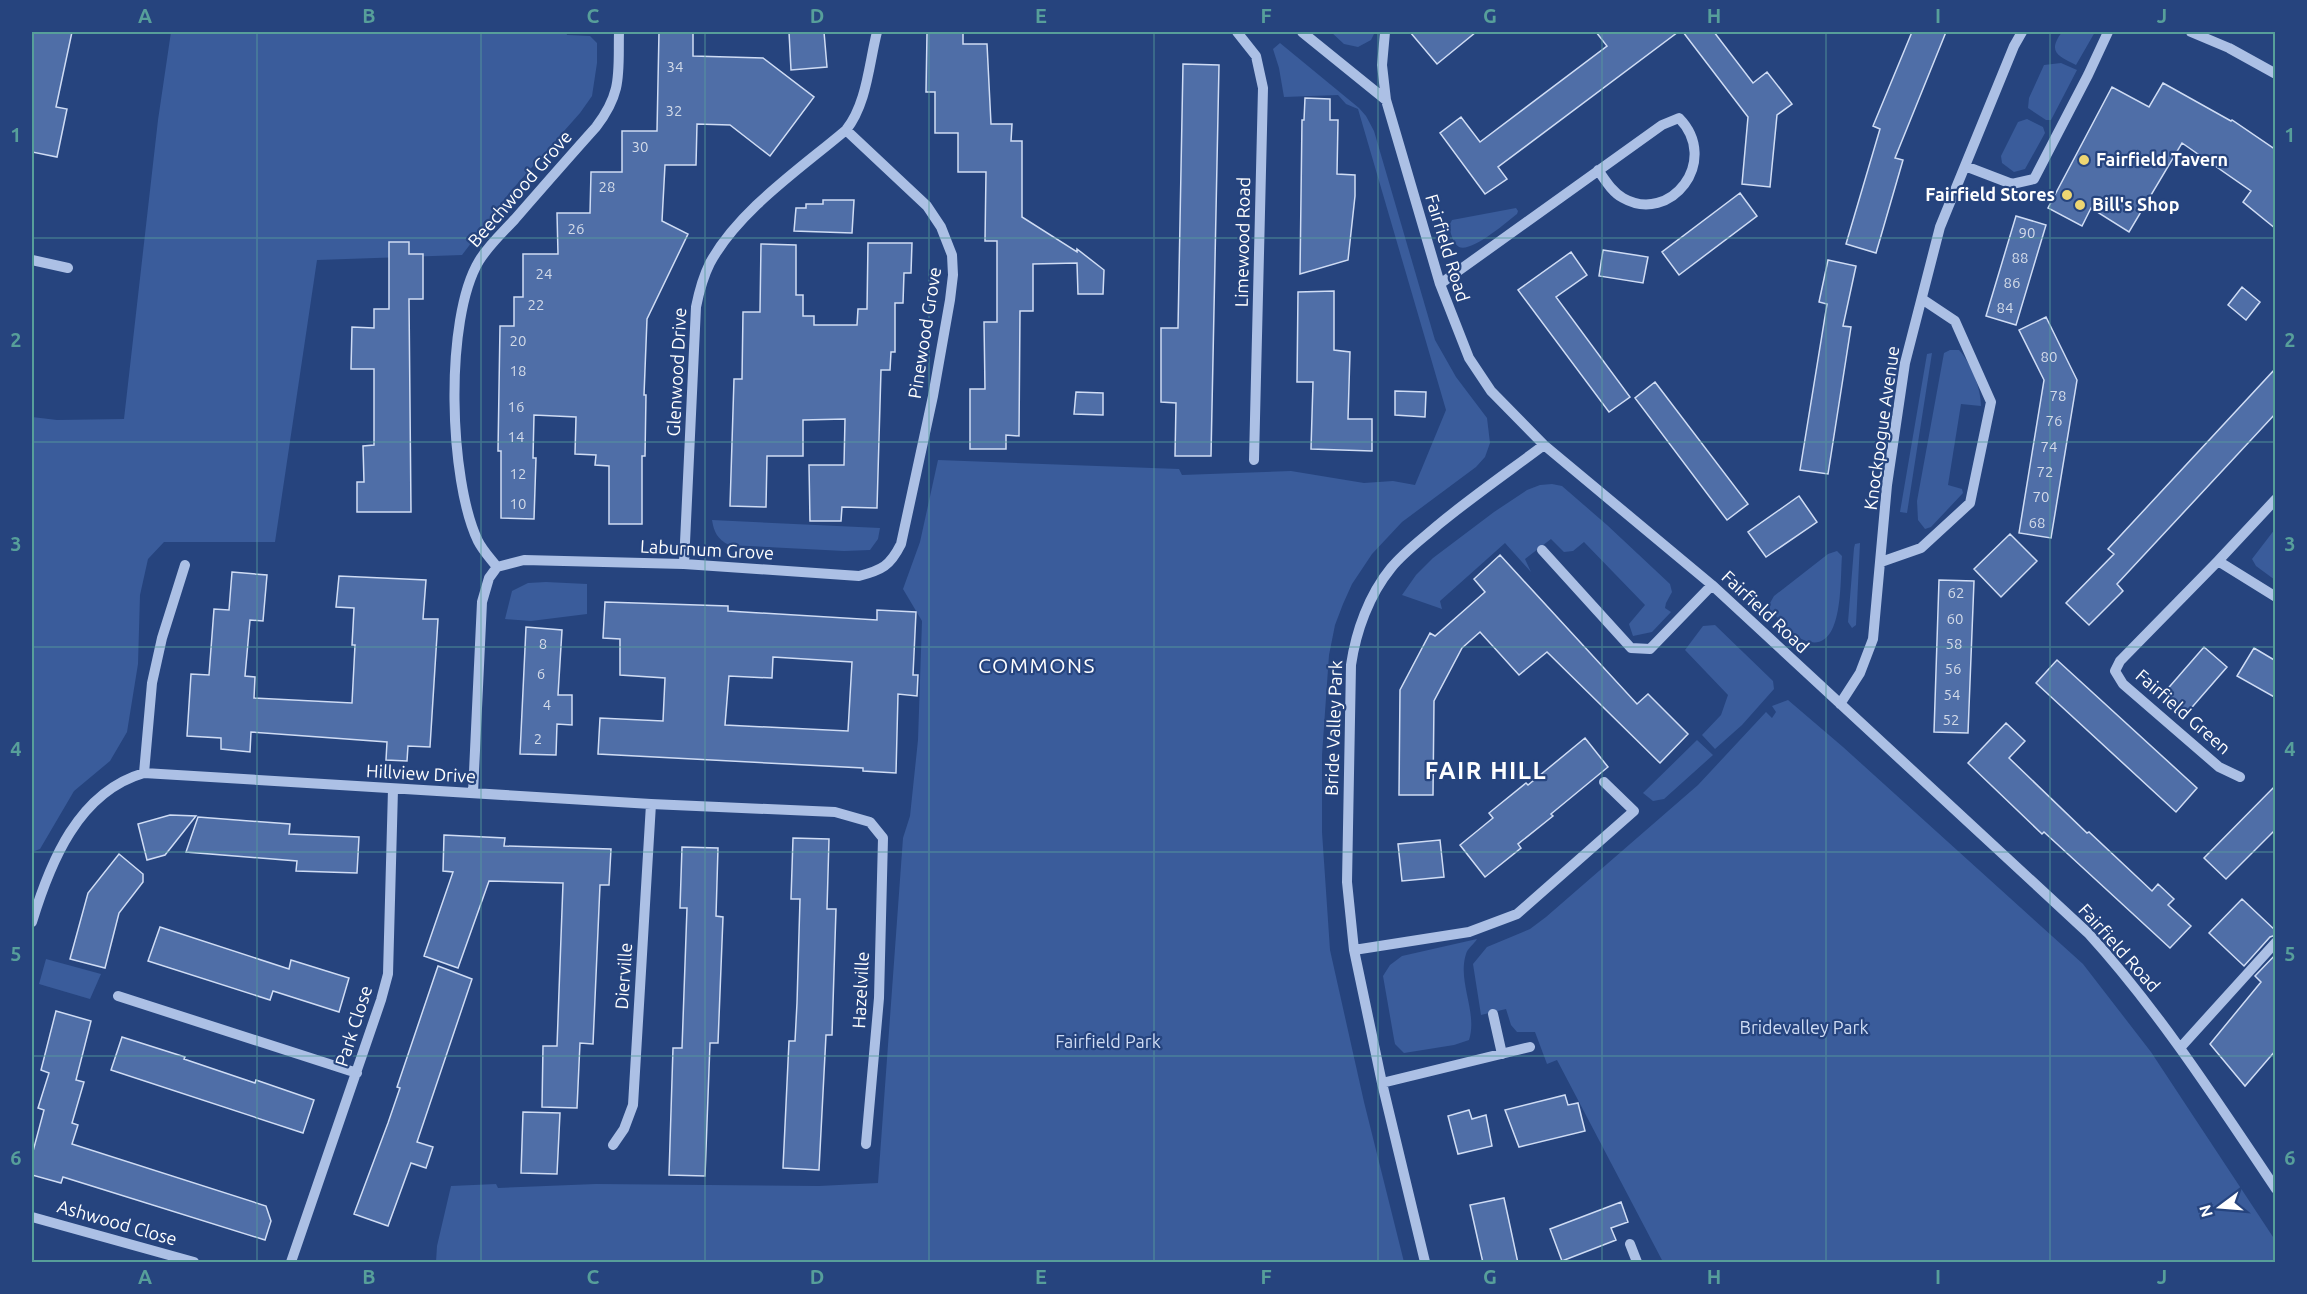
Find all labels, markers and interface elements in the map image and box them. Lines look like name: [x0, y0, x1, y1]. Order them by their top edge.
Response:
text: A: [138, 4, 152, 27]
text: B: [362, 4, 376, 27]
text: C: [587, 4, 600, 27]
text: D: [810, 4, 824, 27]
text: E: [1035, 4, 1047, 27]
text: F: [1260, 4, 1272, 27]
text: G: [1483, 4, 1497, 27]
text: H: [1707, 4, 1721, 27]
text: I: [1935, 4, 1941, 27]
text: J: [2157, 4, 2167, 27]
house number: 34: [667, 58, 683, 75]
house number: 32: [666, 102, 682, 119]
text: 1: [10, 123, 22, 146]
text: 1: [2284, 123, 2296, 146]
street label: Beechwood Grove: [463, 126, 575, 251]
house number: 30: [632, 138, 648, 155]
place label: Fairfield Tavern: [2096, 149, 2228, 169]
marker: Fairfield Tavern: [2077, 153, 2091, 167]
street label: Limewood Road: [1231, 177, 1253, 307]
house number: 28: [599, 178, 615, 195]
place label: Fairfield Stores: [1925, 184, 2055, 204]
marker: Fairfield Stores: [2060, 188, 2074, 202]
street label: Fairfield Road: [1422, 192, 1474, 304]
place label: Bill's Shop: [2092, 194, 2179, 214]
marker: Bill's Shop: [2073, 198, 2087, 212]
house number: 26: [568, 220, 584, 237]
house number: 90: [2019, 224, 2035, 241]
house number: 88: [2012, 249, 2028, 266]
house number: 24: [536, 265, 552, 282]
street label: Pinewood Grove: [904, 266, 944, 400]
house number: 86: [2004, 274, 2020, 291]
house number: 22: [528, 296, 544, 313]
house number: 84: [1997, 299, 2013, 316]
street label: Glenwood Drive: [663, 307, 689, 437]
text: 2: [10, 328, 22, 351]
text: 2: [2284, 328, 2296, 351]
house number: 20: [510, 332, 526, 349]
street label: Knockpogue Avenue: [1860, 344, 1902, 511]
house number: 80: [2041, 348, 2057, 365]
house number: 18: [510, 362, 526, 379]
house number: 78: [2050, 387, 2066, 404]
house number: 16: [508, 398, 524, 415]
house number: 76: [2046, 412, 2062, 429]
house number: 14: [508, 428, 524, 445]
house number: 74: [2041, 438, 2057, 455]
house number: 72: [2037, 463, 2053, 480]
house number: 12: [510, 465, 526, 482]
house number: 70: [2033, 488, 2049, 505]
house number: 10: [510, 495, 526, 512]
house number: 68: [2029, 514, 2045, 531]
text: 3: [10, 532, 22, 555]
text: 3: [2284, 532, 2296, 555]
street label: Laburnum Grove: [640, 536, 775, 562]
street label: Fairfield Road: [1718, 566, 1813, 657]
house number: 62: [1948, 584, 1964, 601]
house number: 60: [1947, 610, 1963, 627]
house number: 8: [539, 635, 547, 652]
house number: 58: [1946, 635, 1962, 652]
district label: COMMONS: [978, 653, 1096, 677]
street label: Bride Valley Park: [1321, 660, 1345, 796]
house number: 56: [1945, 660, 1961, 677]
house number: 6: [537, 665, 545, 682]
street label: Fairfield Green: [2132, 665, 2235, 758]
house number: 54: [1944, 686, 1960, 703]
house number: 4: [543, 696, 551, 713]
house number: 52: [1943, 711, 1959, 728]
house number: 2: [534, 730, 542, 747]
text: 4: [10, 737, 22, 760]
text: 4: [2284, 737, 2296, 760]
district label: FAIR HILL: [1425, 757, 1547, 784]
street label: Hillview Drive: [366, 760, 477, 786]
street label: Fairfield Road: [2075, 899, 2164, 995]
text: 5: [10, 942, 22, 965]
street label: Dierville: [611, 942, 635, 1010]
text: 5: [2284, 942, 2296, 965]
street label: Hazelville: [848, 951, 872, 1029]
street label: Park Close: [331, 983, 376, 1069]
park label: Bridevalley Park: [1739, 1017, 1869, 1037]
park label: Fairfield Park: [1055, 1031, 1161, 1051]
text: 6: [10, 1146, 22, 1169]
text: 6: [2284, 1146, 2296, 1169]
north arrow: [2190, 1177, 2250, 1237]
street label: Ashwood Close: [55, 1195, 179, 1249]
text: N: [2195, 1203, 2216, 1219]
text: A: [138, 1265, 152, 1288]
text: B: [362, 1265, 376, 1288]
text: C: [587, 1265, 600, 1288]
text: D: [810, 1265, 824, 1288]
text: E: [1035, 1265, 1047, 1288]
text: F: [1260, 1265, 1272, 1288]
text: G: [1483, 1265, 1497, 1288]
text: H: [1707, 1265, 1721, 1288]
text: I: [1935, 1265, 1941, 1288]
text: J: [2157, 1265, 2167, 1288]

